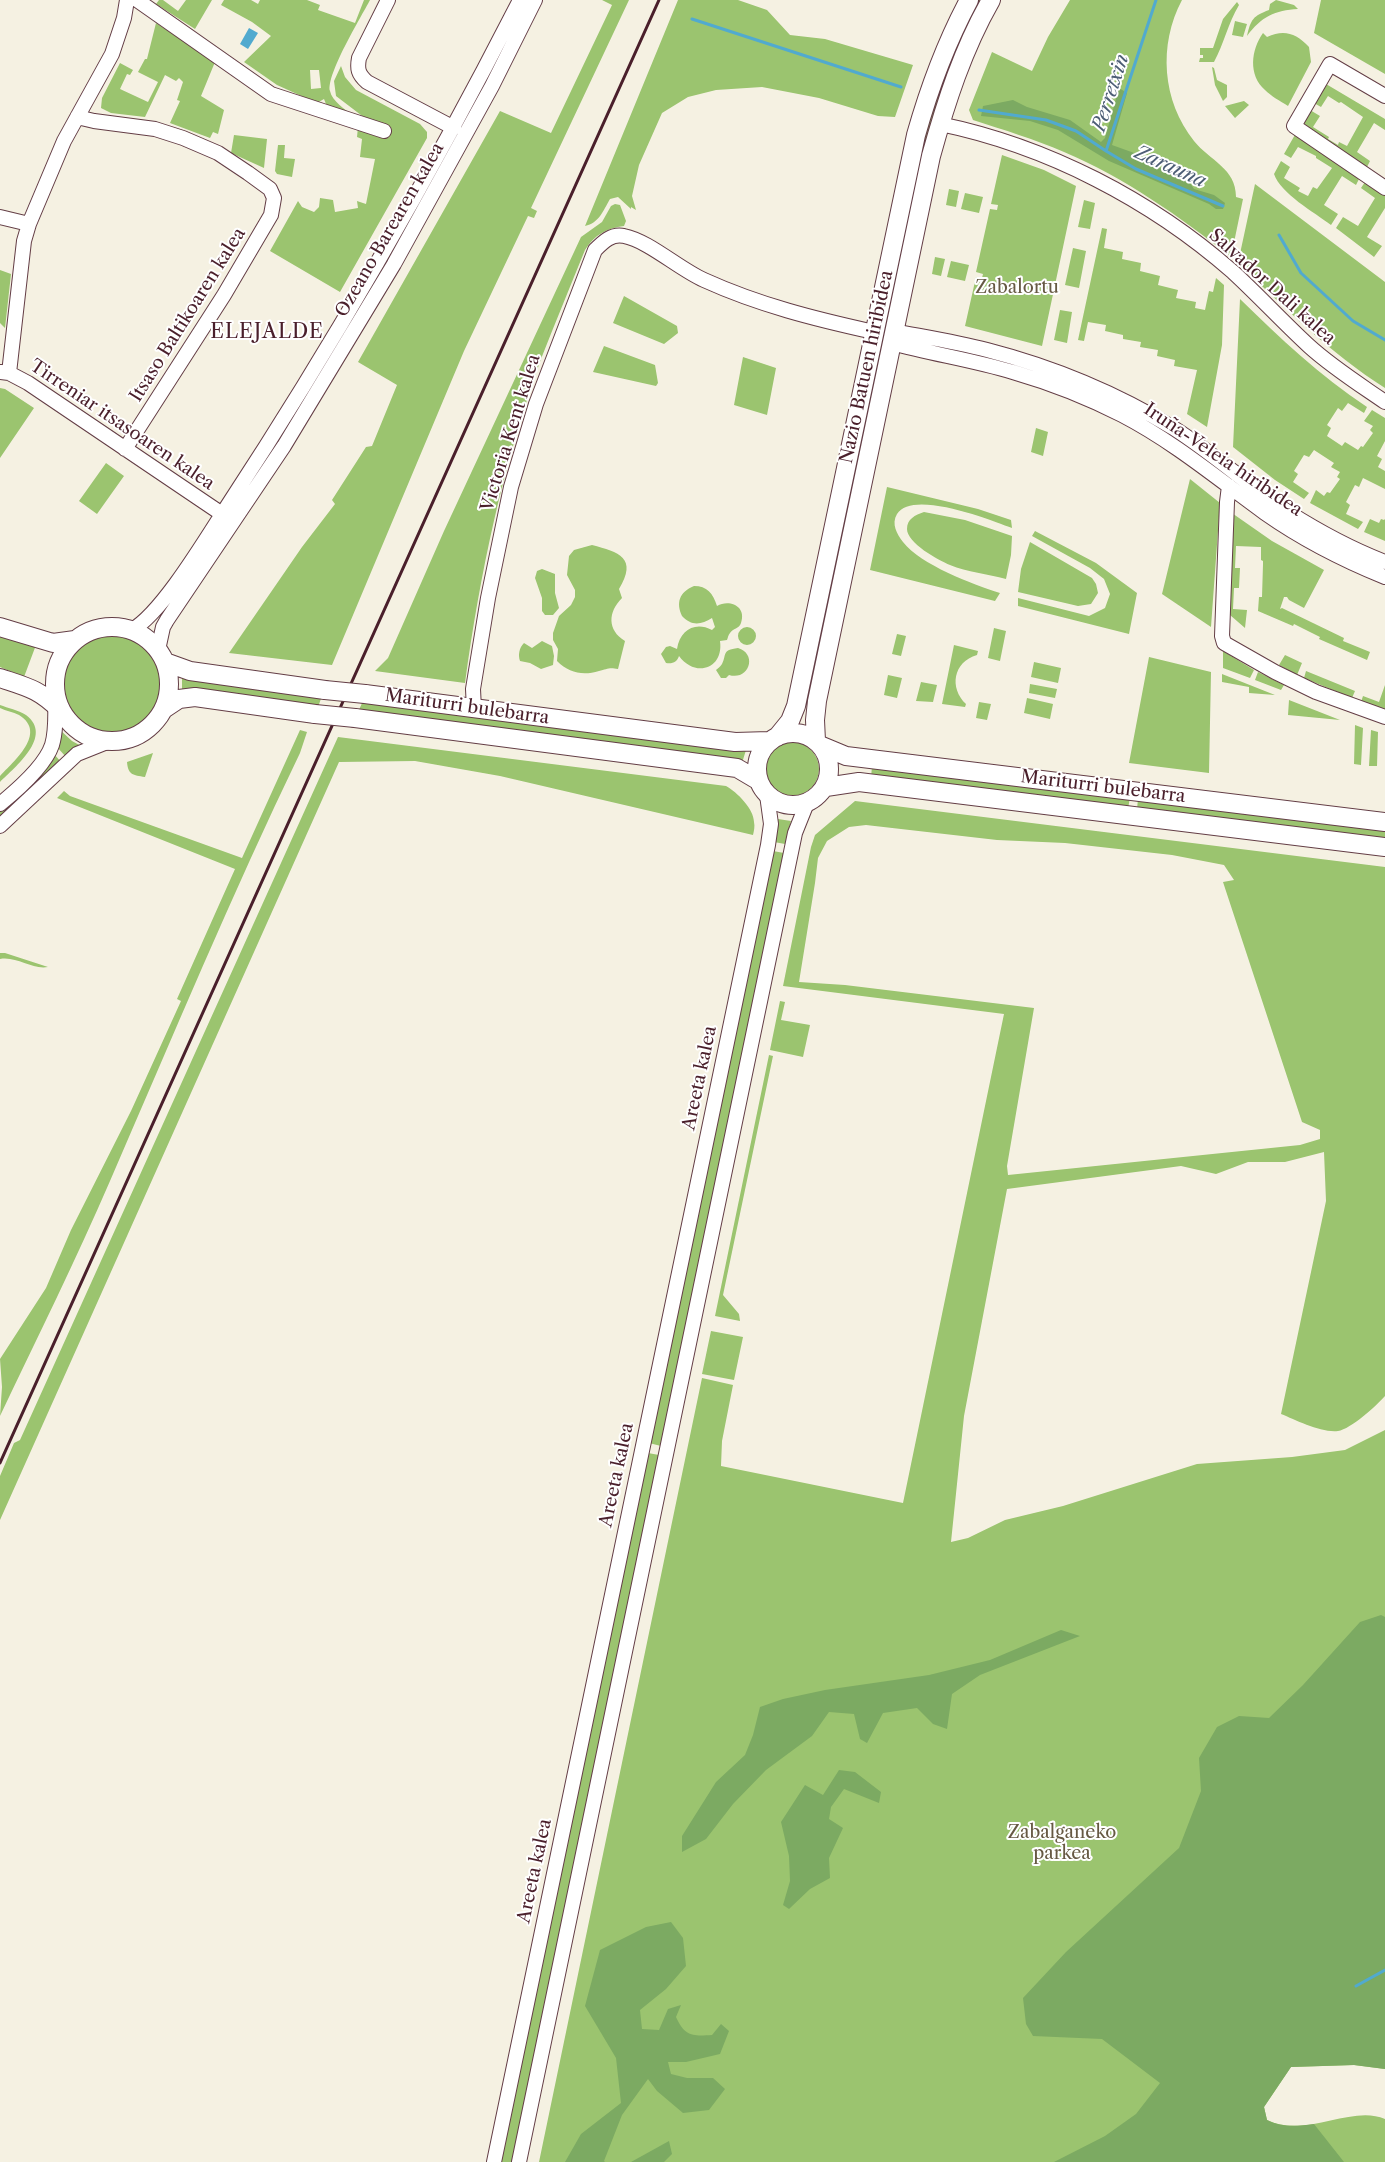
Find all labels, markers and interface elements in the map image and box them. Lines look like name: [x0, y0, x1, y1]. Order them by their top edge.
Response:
water label: Perretxin: [1088, 52, 1134, 134]
street label: Ozeano Barearen kalea: [331, 139, 449, 321]
water label: Zarauna: [1130, 141, 1210, 193]
street label: Itsaso Baltikoaren kalea: [126, 224, 250, 406]
street label: Salvador Dali kalea: [1204, 225, 1340, 349]
street label: Nazio Batuen hiribidea: [836, 268, 898, 466]
park label: Zabalortu: [975, 277, 1059, 299]
district label: ELEJALDE: [209, 320, 325, 344]
street label: Victoria Kent kalea: [477, 352, 545, 514]
street label: Tirreniar itsasoaren kalea: [26, 355, 218, 495]
street label: Iruña-Veleia hiribidea: [1140, 399, 1306, 521]
street label: Mariturri bulebarra: [383, 685, 551, 729]
street label: Mariturri bulebarra: [1019, 766, 1187, 808]
street label: Areeta kalea: [678, 1024, 722, 1132]
street label: Areeta kalea: [595, 1421, 639, 1529]
street label: Areeta kalea: [513, 1817, 557, 1925]
park label: Zabalganeko parkea: [1008, 1822, 1116, 1865]

